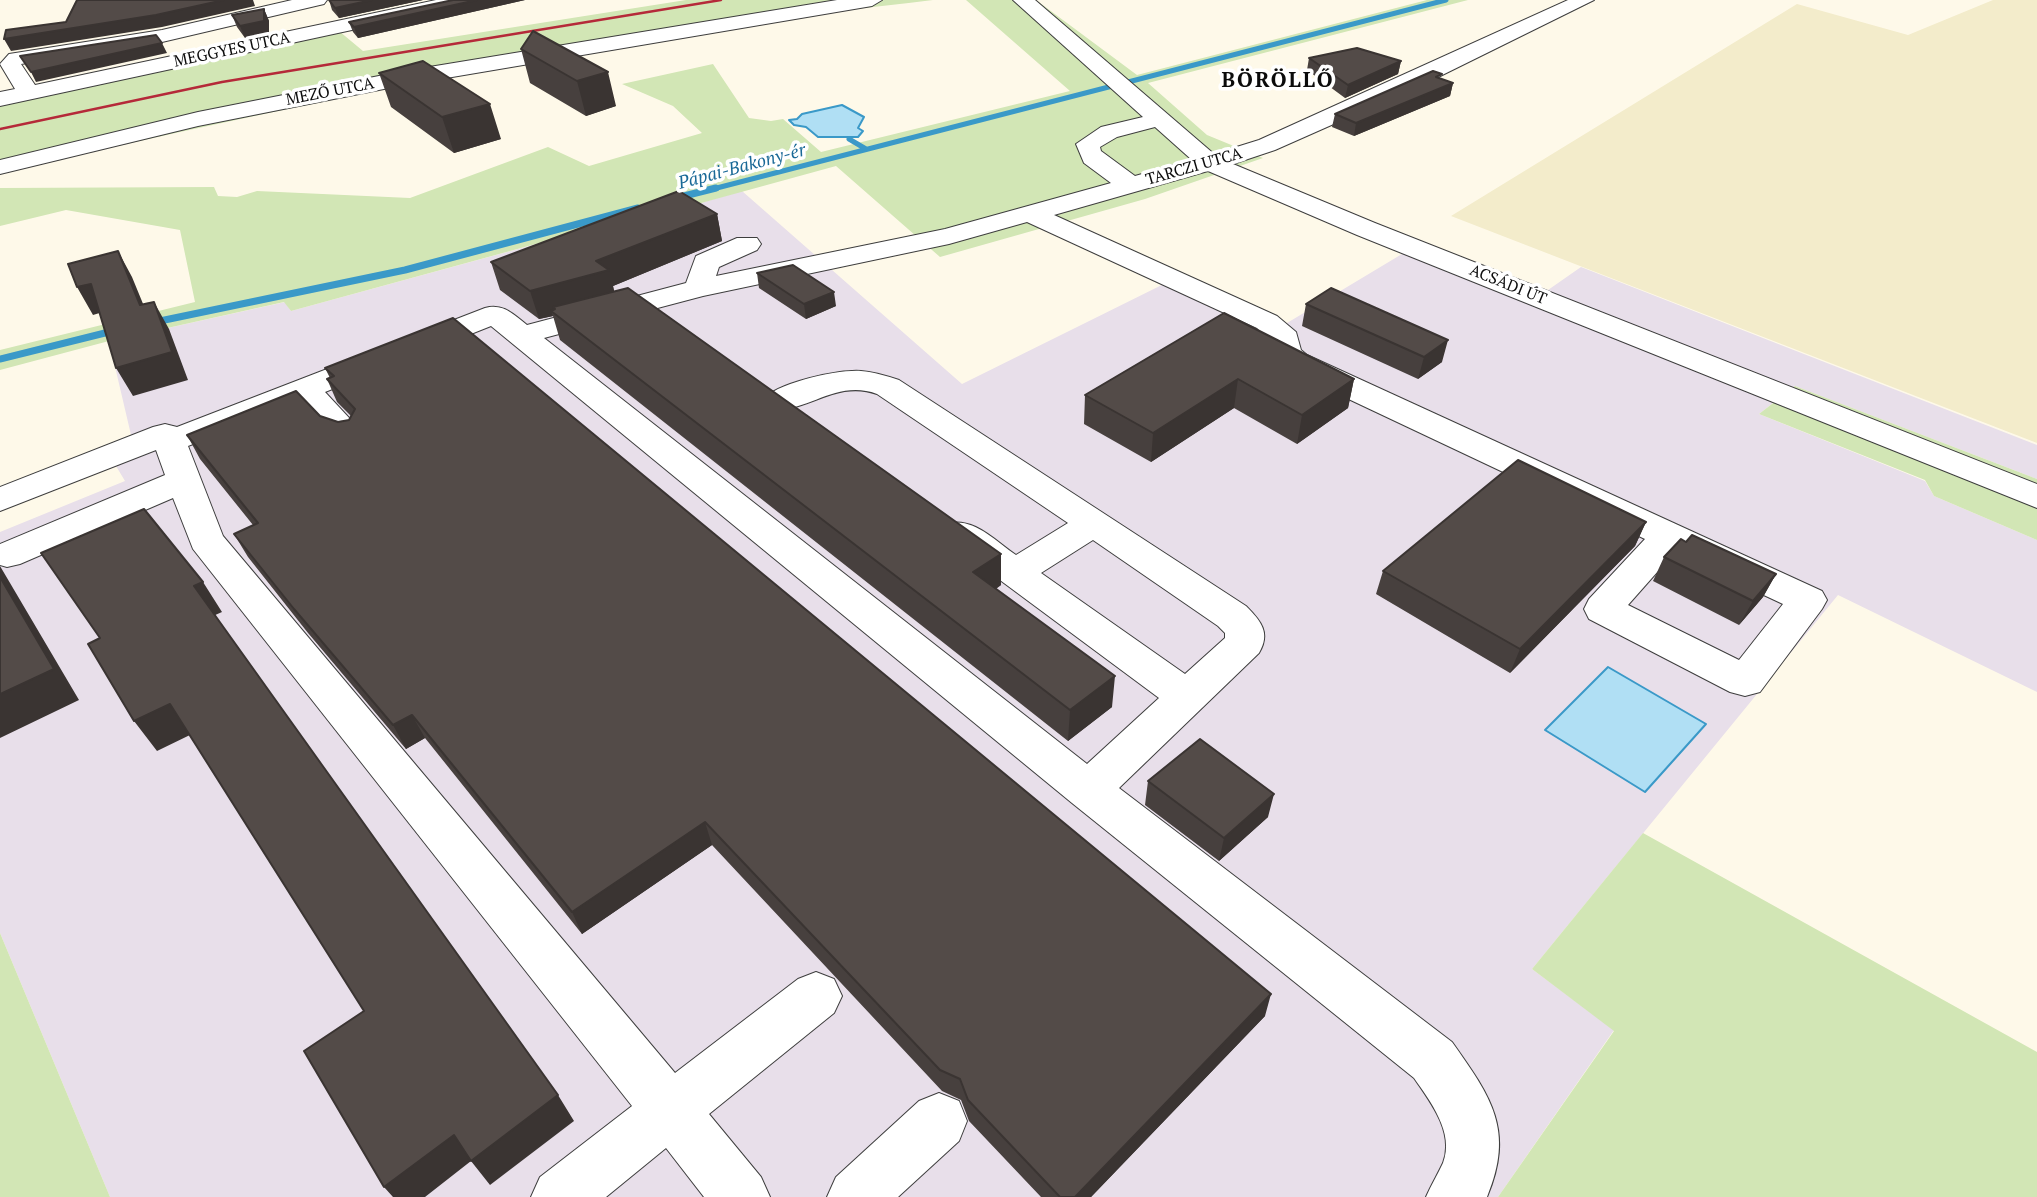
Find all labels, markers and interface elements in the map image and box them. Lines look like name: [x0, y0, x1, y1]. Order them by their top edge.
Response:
street label: MEGGYES UTCA: [172, 28, 292, 72]
district label: BÖRÖLLŐ: [1222, 68, 1334, 94]
street label: MEZŐ UTCA: [284, 74, 376, 110]
water label: Pápai-Bakony-ér: [676, 140, 808, 194]
street label: TARCZI UTCA: [1144, 144, 1244, 190]
street label: ACSÁDI ÚT: [1467, 261, 1549, 309]

